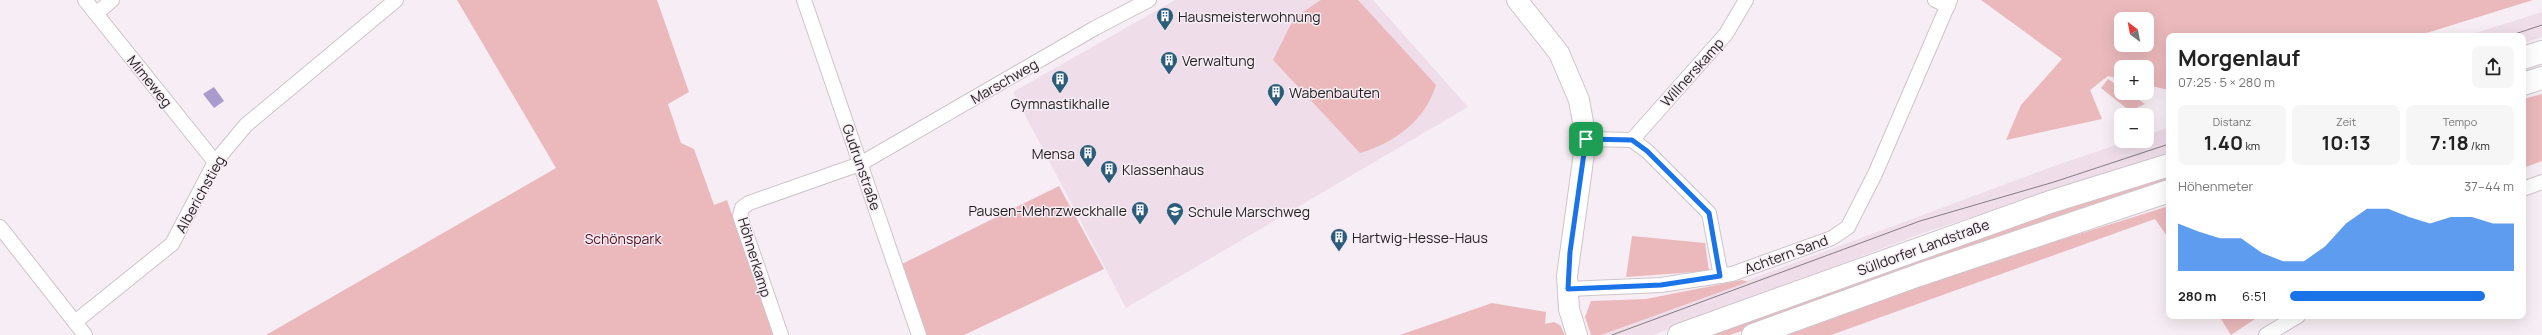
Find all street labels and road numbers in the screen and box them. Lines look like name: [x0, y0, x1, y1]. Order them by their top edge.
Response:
street label: Willnerskamp: [1656, 34, 1728, 110]
street label: Mimeweg: [123, 51, 177, 111]
street label: Marschweg: [967, 54, 1041, 108]
street label: Gudrunstraße: [838, 121, 886, 213]
street label: Alberichstieg: [171, 152, 229, 236]
street label: Sülldorfer Landstraße: [1854, 214, 1992, 280]
street label: Höhnerkamp: [734, 215, 776, 299]
street label: Achtern Sand: [1742, 230, 1830, 278]

